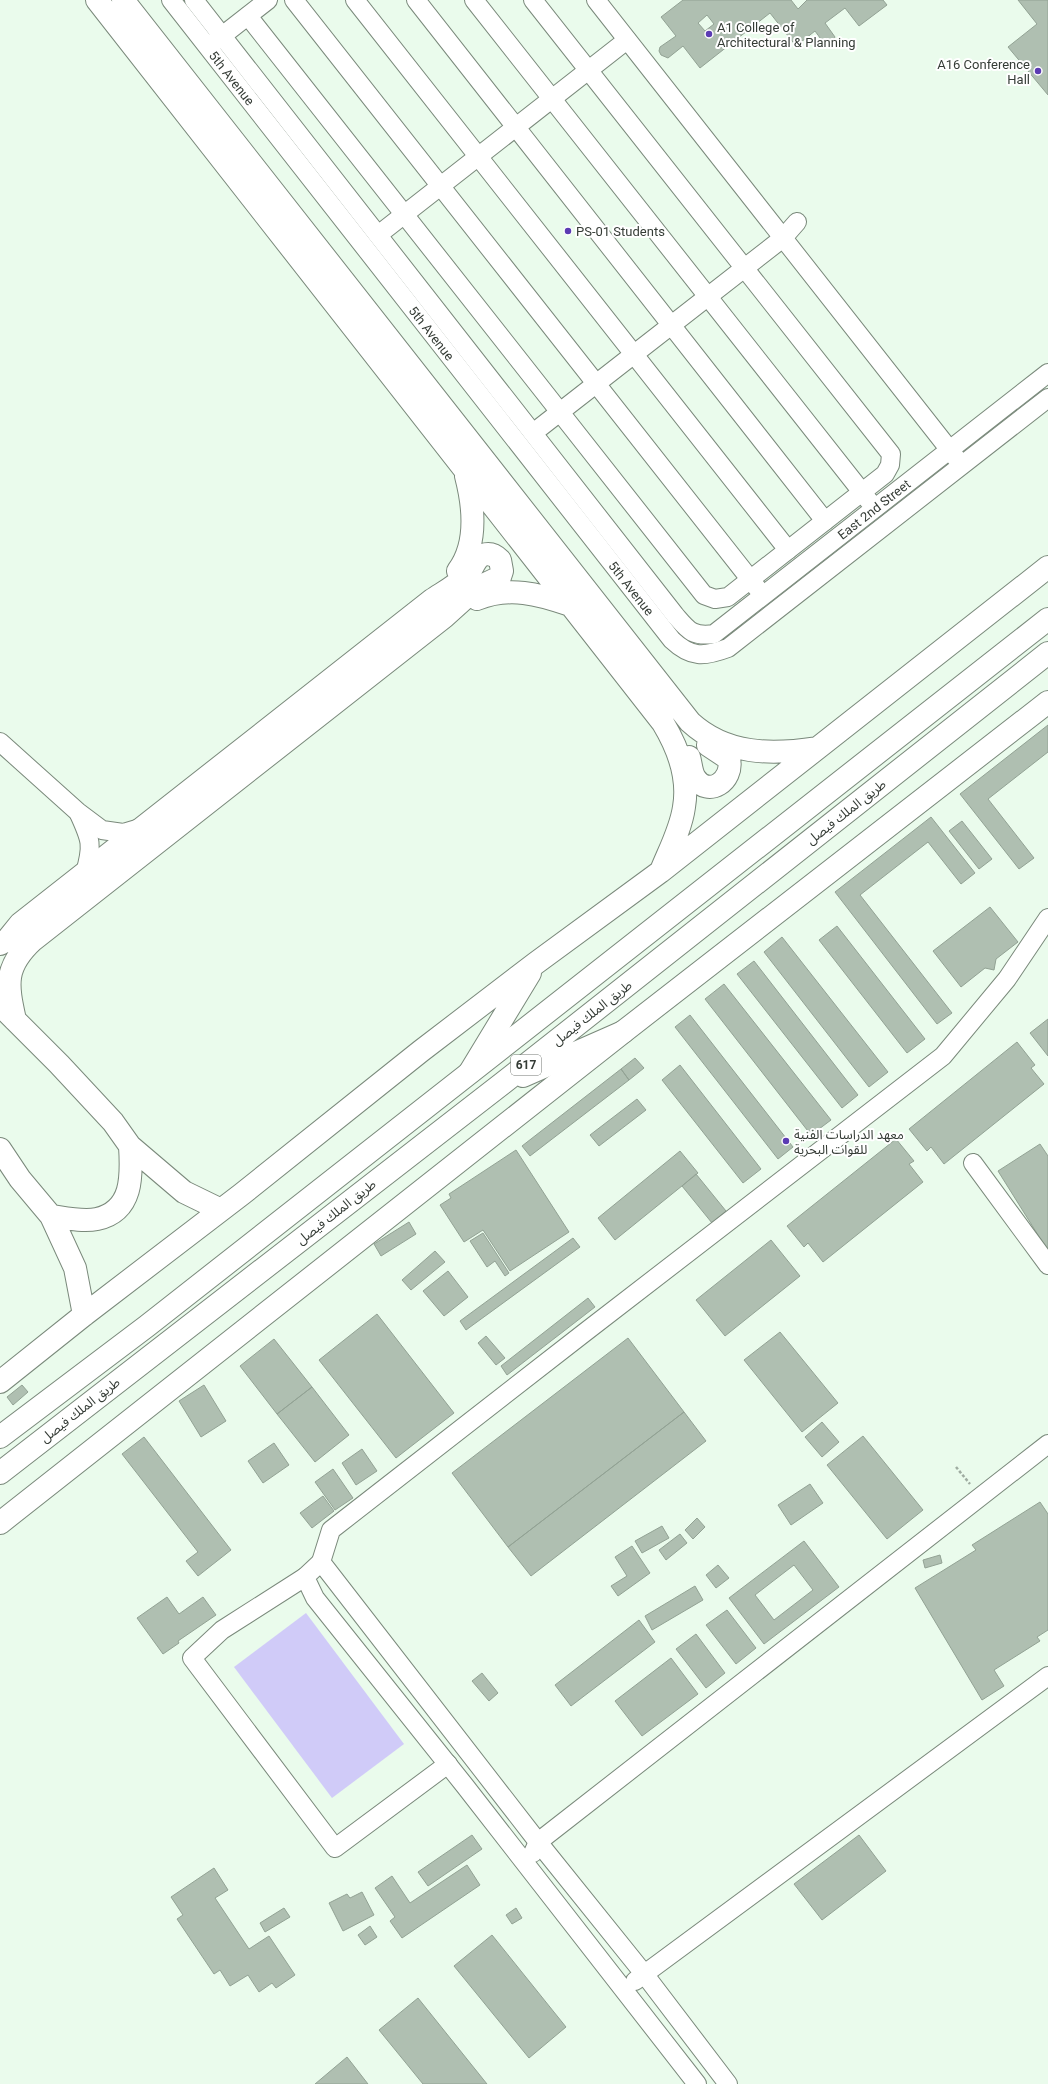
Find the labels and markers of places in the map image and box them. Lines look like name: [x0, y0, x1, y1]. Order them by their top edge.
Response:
place label: A1 College of Architectural & Planning: [717, 20, 856, 50]
marker: A1 College of Architectural & Planning: [704, 29, 714, 39]
place label: A16 Conference Hall: [937, 57, 1030, 87]
marker: A16 Conference Hall: [1033, 66, 1043, 76]
place label: PS-01 Students: [576, 224, 665, 239]
marker: PS-01 Students: [563, 226, 573, 236]
place label: معهد الدراسات الفنية للقوات البحرية: [794, 1127, 904, 1157]
marker: معهد الدراسات الفنية للقوات البحرية: [781, 1136, 791, 1146]

